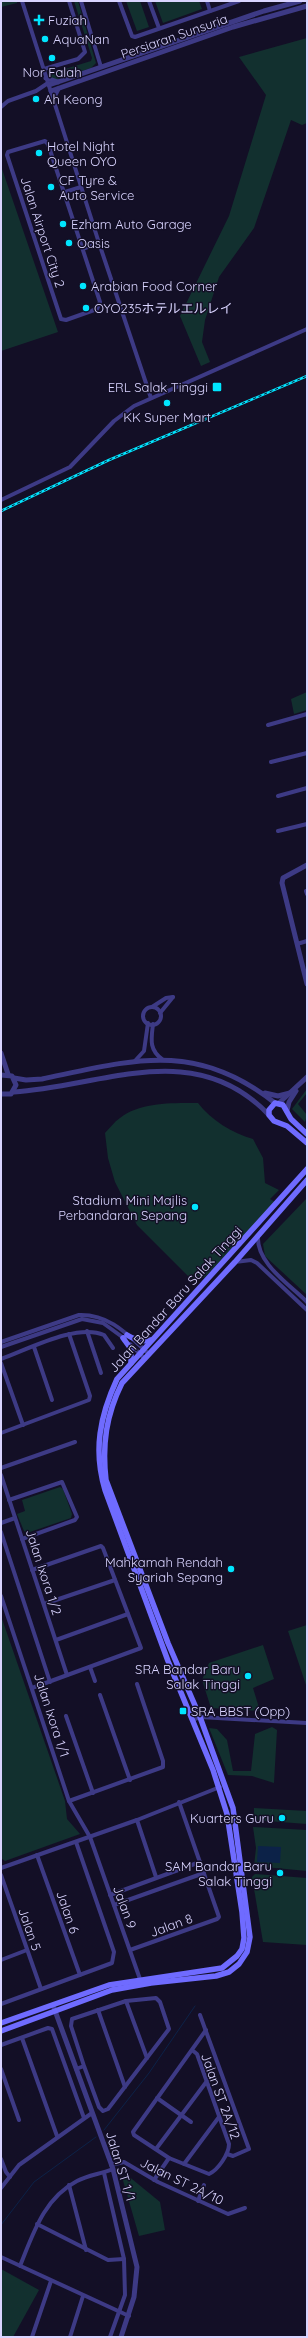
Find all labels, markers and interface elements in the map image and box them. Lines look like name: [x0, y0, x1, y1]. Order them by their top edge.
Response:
street label: Persiaran Sunsuria: [118, 10, 230, 62]
place label: Fuziah: [48, 12, 87, 28]
marker: Fuziah: [33, 14, 45, 26]
place label: AquaNan: [53, 31, 109, 47]
marker: AquaNan: [40, 34, 50, 44]
marker: Nor Falah: [47, 53, 57, 63]
place label: Nor Falah: [22, 64, 82, 80]
place label: Ah Keong: [44, 91, 103, 107]
marker: Ah Keong: [31, 94, 41, 104]
place label: Hotel Night Queen OYO: [47, 138, 117, 169]
marker: Hotel Night Queen OYO: [34, 148, 44, 158]
place label: CF Tyre & Auto Service: [59, 172, 134, 203]
street label: Jalan Airport City 2: [17, 174, 69, 290]
marker: CF Tyre & Auto Service: [46, 182, 56, 192]
place label: Ezham Auto Garage: [71, 216, 192, 232]
marker: Ezham Auto Garage: [58, 219, 68, 229]
place label: Oasis: [77, 235, 110, 251]
marker: Oasis: [64, 238, 74, 248]
place label: Arabian Food Corner: [91, 278, 217, 294]
marker: Arabian Food Corner: [78, 281, 88, 291]
place label: OYO235ホテルエルレイ: [94, 300, 233, 316]
marker: OYO235ホテルエルレイ: [81, 303, 91, 313]
place label: ERL Salak Tinggi: [108, 379, 208, 395]
marker: ERL Salak Tinggi: [211, 381, 223, 393]
marker: KK Super Mart: [162, 398, 172, 408]
place label: KK Super Mart: [123, 409, 211, 425]
place label: Stadium Mini Majlis Perbandaran Sepang: [58, 1192, 187, 1223]
marker: Stadium Mini Majlis Perbandaran Sepang: [190, 1202, 200, 1212]
street label: Jalan Bandar Baru Salak Tinggi: [105, 1223, 245, 1375]
street label: Jalan Ixora 1/2: [23, 1527, 65, 1617]
place label: Mahkamah Rendah Syariah Sepang: [105, 1554, 223, 1585]
marker: Mahkamah Rendah Syariah Sepang: [226, 1564, 236, 1574]
place label: SRA Bandar Baru Salak Tinggi: [135, 1661, 240, 1692]
street label: Jalan Ixora 1/1: [31, 1671, 73, 1759]
marker: SRA Bandar Baru Salak Tinggi: [243, 1671, 253, 1681]
place label: SRA BBST (Opp): [191, 1703, 290, 1719]
marker: SRA BBST (Opp): [178, 1706, 188, 1716]
place label: Kuarters Guru: [190, 1810, 274, 1826]
marker: Kuarters Guru: [277, 1813, 287, 1823]
place label: SAM Bandar Baru Salak Tinggi: [165, 1858, 272, 1889]
marker: SAM Bandar Baru Salak Tinggi: [275, 1868, 285, 1878]
street label: Jalan 9: [110, 1883, 140, 1931]
street label: Jalan 6: [53, 1888, 83, 1936]
street label: Jalan 5: [15, 1905, 45, 1953]
street label: Jalan 8: [147, 1910, 195, 1940]
street label: Jalan ST 2A/12: [198, 2051, 244, 2141]
street label: Jalan ST 1/1: [103, 2129, 139, 2203]
street label: Jalan ST 2A/10: [138, 2154, 227, 2208]

